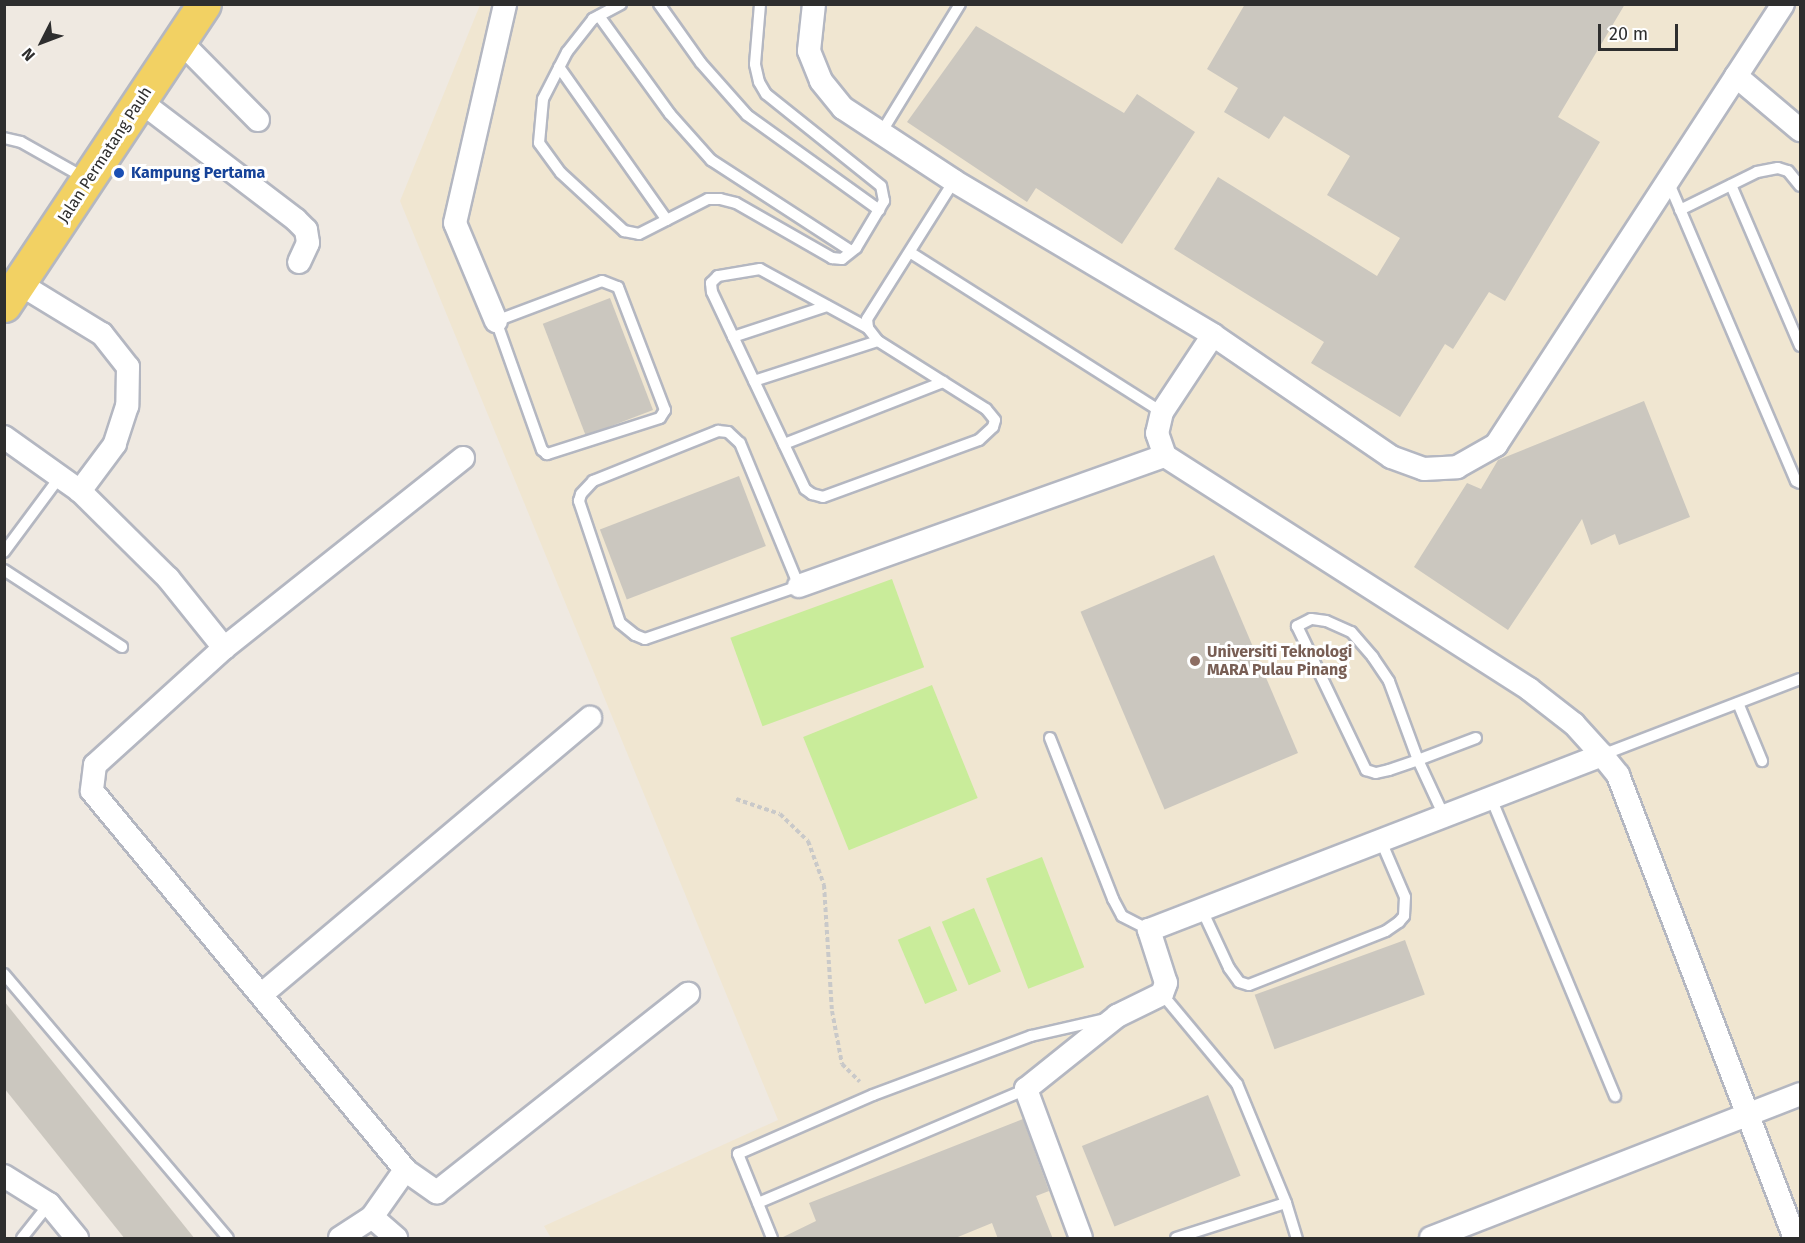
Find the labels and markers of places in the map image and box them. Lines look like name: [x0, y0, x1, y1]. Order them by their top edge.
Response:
place label: Kampung Pertama: [131, 163, 265, 183]
marker: Kampung Pertama: [112, 166, 126, 180]
place label: Universiti Teknologi MARA Pulau Pinang: [1207, 642, 1352, 680]
marker: Universiti Teknologi MARA Pulau Pinang: [1188, 654, 1202, 668]

